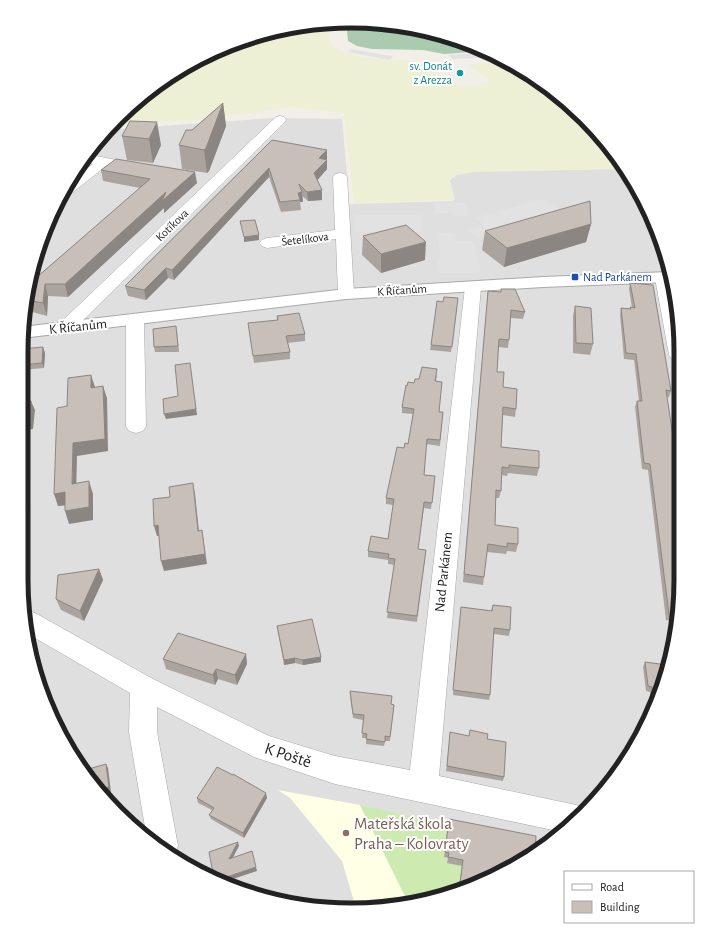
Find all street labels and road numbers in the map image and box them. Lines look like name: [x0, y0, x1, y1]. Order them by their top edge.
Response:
street label: Kotíkova: [153, 206, 191, 243]
street label: Šetelíkova: [281, 229, 330, 248]
street label: K Říčanům: [377, 281, 427, 298]
street label: K Říčanům: [48, 315, 108, 337]
street label: Nad Parkánem: [433, 531, 455, 613]
street label: K Poště: [263, 740, 314, 771]

